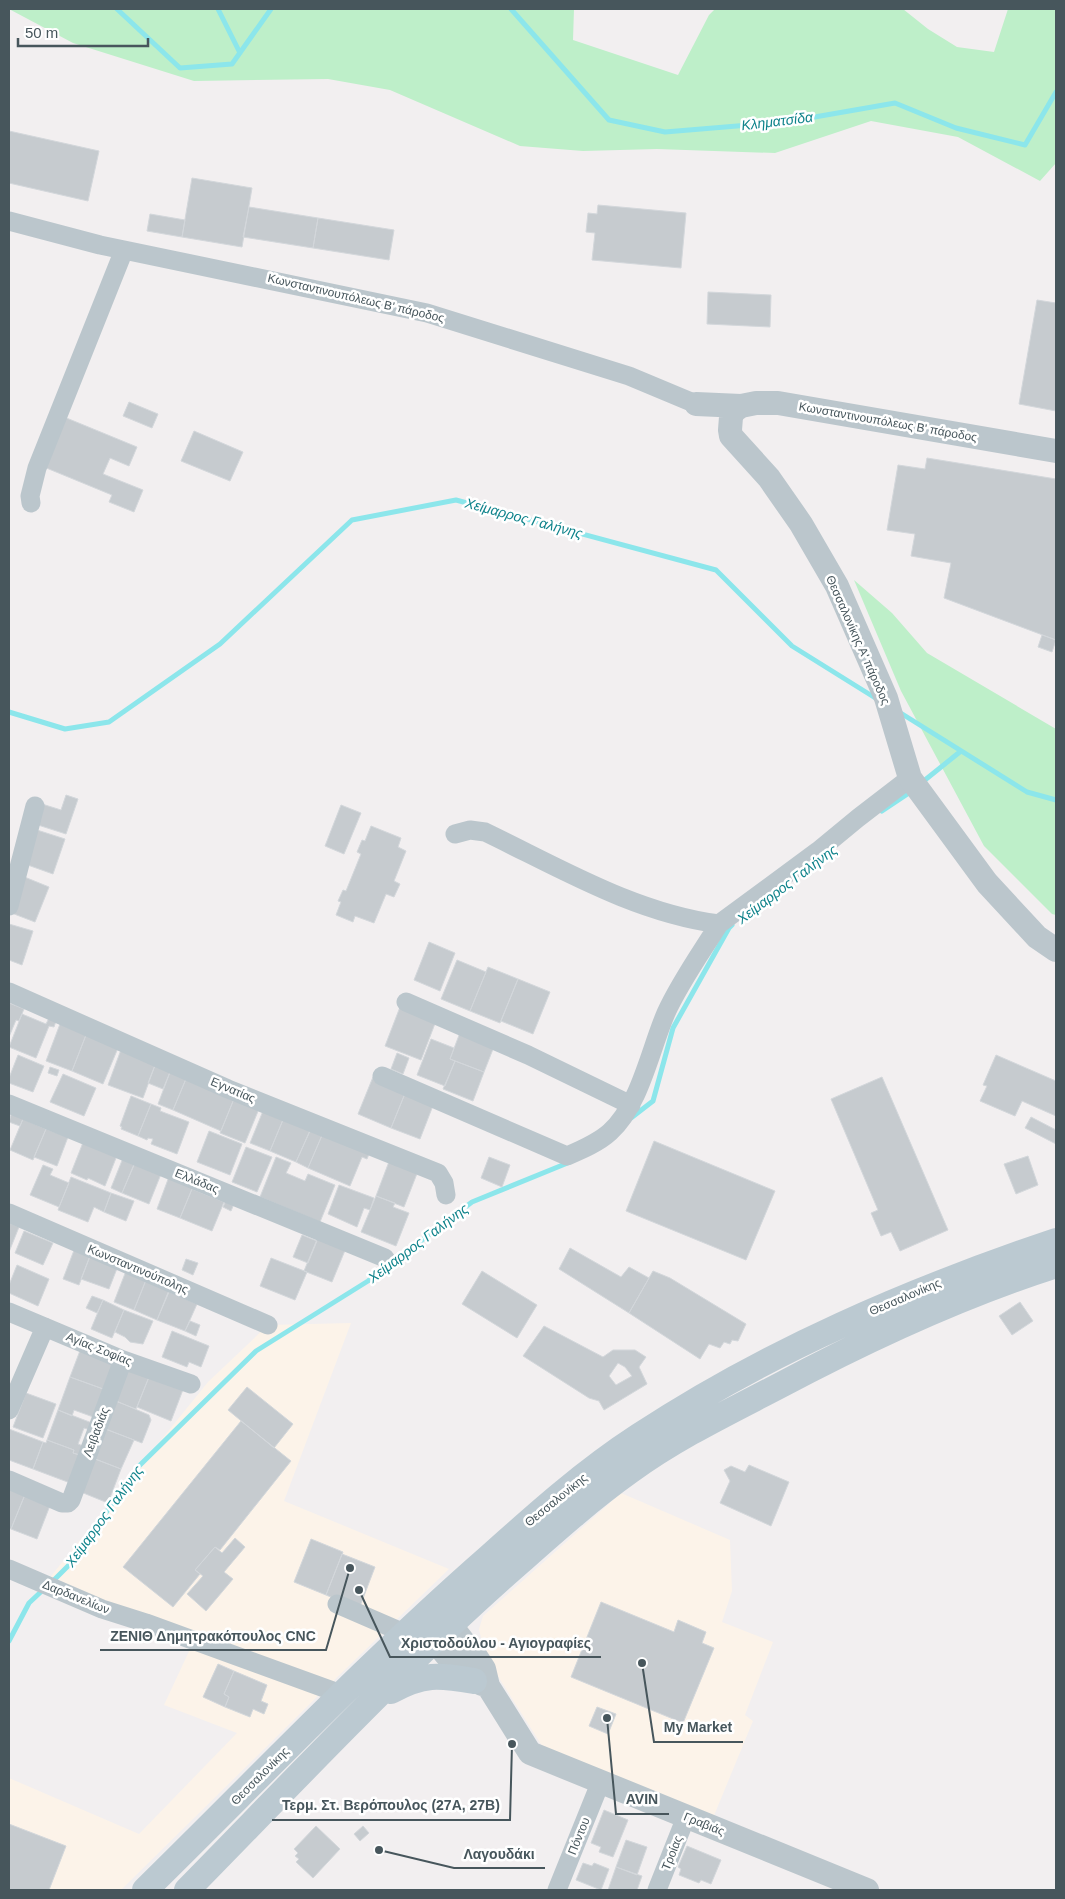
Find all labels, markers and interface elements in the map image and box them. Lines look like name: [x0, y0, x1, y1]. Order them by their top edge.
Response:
scale bar: [18, 15, 148, 47]
text: 50 m: [25, 24, 58, 41]
water label: Κληματσίδα: [740, 109, 815, 133]
street label: Κωνσταντινουπόλεως Β' πάροδος: [266, 271, 446, 325]
street label: Κωνσταντινουπόλεως Β' πάροδος: [798, 399, 978, 445]
water label: Χείμαρρος Γαλήνης: [463, 494, 585, 541]
street label: Θεσσαλονίκης Α' πάροδος: [823, 573, 893, 707]
water label: Χείμαρρος Γαλήνης: [733, 841, 840, 927]
street label: Εγνατίας: [209, 1074, 258, 1106]
street label: Ελλάδας: [173, 1166, 221, 1196]
water label: Χείμαρρος Γαλήνης: [364, 1200, 471, 1286]
street label: Κωνσταντινούπολης: [86, 1241, 191, 1297]
street label: Θεσσαλονίκης: [867, 1276, 943, 1318]
street label: Αγίας Σοφίας: [64, 1329, 134, 1369]
street label: Λειβαδιάς: [80, 1405, 112, 1459]
water label: Χείμαρρος Γαλήνης: [61, 1462, 146, 1570]
street label: Θεσσαλονίκης: [522, 1470, 590, 1529]
street label: Δαρδανελίων: [41, 1577, 111, 1617]
callout: ΖΕΝΙΘ Δημητρακόπουλος CNC: [100, 1621, 326, 1650]
text: ΖΕΝΙΘ Δημητρακόπουλος CNC: [110, 1628, 316, 1644]
callout: Χριστοδούλου - Αγιογραφίες: [390, 1628, 601, 1657]
text: Χριστοδούλου - Αγιογραφίες: [401, 1635, 591, 1651]
callout: My Market: [654, 1713, 743, 1742]
text: My Market: [664, 1719, 733, 1735]
street label: Θεσσαλονίκης: [228, 1744, 292, 1808]
callout: AVIN: [616, 1785, 669, 1814]
callout: Τερμ. Στ. Βερόπουλος (27Α, 27Β): [272, 1791, 510, 1820]
text: AVIN: [626, 1791, 658, 1807]
text: Τερμ. Στ. Βερόπουλος (27Α, 27Β): [282, 1797, 500, 1813]
street label: Γραβιάς: [682, 1810, 727, 1839]
street label: Πόντου: [565, 1815, 593, 1857]
street label: Τροίας: [659, 1833, 685, 1872]
callout: Λαγουδάκι: [454, 1839, 545, 1868]
text: Λαγουδάκι: [463, 1846, 535, 1862]

